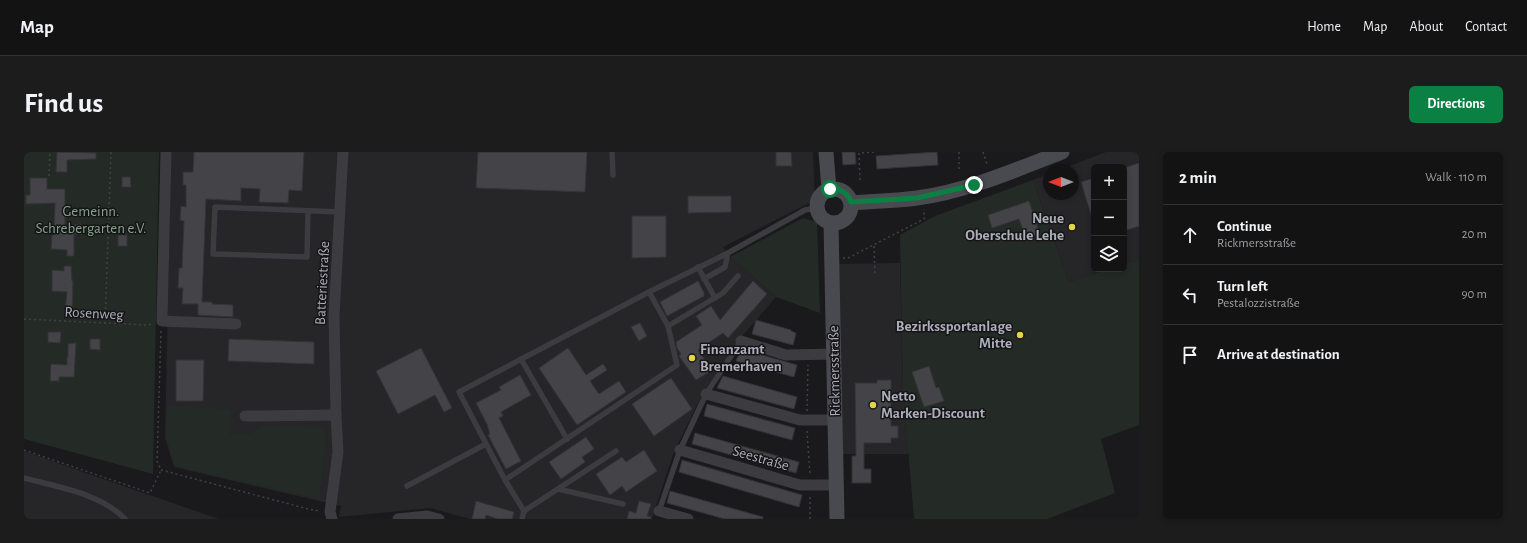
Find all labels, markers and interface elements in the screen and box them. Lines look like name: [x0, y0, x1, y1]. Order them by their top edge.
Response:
text: Map: [20, 18, 54, 37]
text: Home: [1307, 20, 1341, 34]
text: Map: [1363, 20, 1387, 34]
text: About: [1409, 20, 1443, 34]
text: Contact: [1465, 20, 1507, 34]
button: Directions: [1409, 86, 1503, 123]
text: Find us: [24, 90, 103, 118]
north arrow: [1043, 164, 1079, 200]
map controls: [1091, 164, 1127, 272]
button: +: [1091, 164, 1127, 200]
text: 2 min: [1179, 169, 1217, 186]
text: Walk · 110 m: [1425, 171, 1487, 184]
route end: [965, 176, 983, 194]
route start: [821, 180, 839, 198]
button: −: [1091, 200, 1127, 236]
park label: Gemeinn. Schrebergarten e.V.: [36, 204, 146, 236]
place label: Neue Oberschule Lehe: [965, 211, 1064, 243]
text: Continue: [1217, 219, 1272, 234]
marker: Neue Oberschule Lehe: [1067, 222, 1077, 232]
icon: ahead: [1179, 224, 1201, 246]
text: 20 m: [1462, 228, 1487, 241]
button: layers: [1091, 236, 1127, 272]
text: Rickmersstraße: [1217, 237, 1296, 250]
street label: Batteriestraße: [313, 241, 332, 325]
text: Turn left: [1217, 279, 1268, 294]
icon: left: [1179, 284, 1201, 306]
text: 90 m: [1461, 288, 1487, 301]
text: Pestalozzistraße: [1217, 297, 1300, 310]
street label: Rosenweg: [64, 304, 125, 323]
place label: Bezirkssportanlage Mitte: [896, 319, 1012, 351]
street label: Rickmersstraße: [826, 325, 843, 417]
marker: Bezirkssportanlage Mitte: [1015, 330, 1025, 340]
place label: Finanzamt Bremerhaven: [700, 342, 782, 374]
icon: arrive: [1179, 344, 1201, 366]
text: Arrive at destination: [1217, 347, 1340, 362]
marker: Finanzamt Bremerhaven: [687, 353, 697, 363]
place label: Netto Marken-Discount: [881, 389, 985, 421]
marker: Netto Marken-Discount: [868, 400, 878, 410]
street label: Seestraße: [731, 443, 791, 474]

